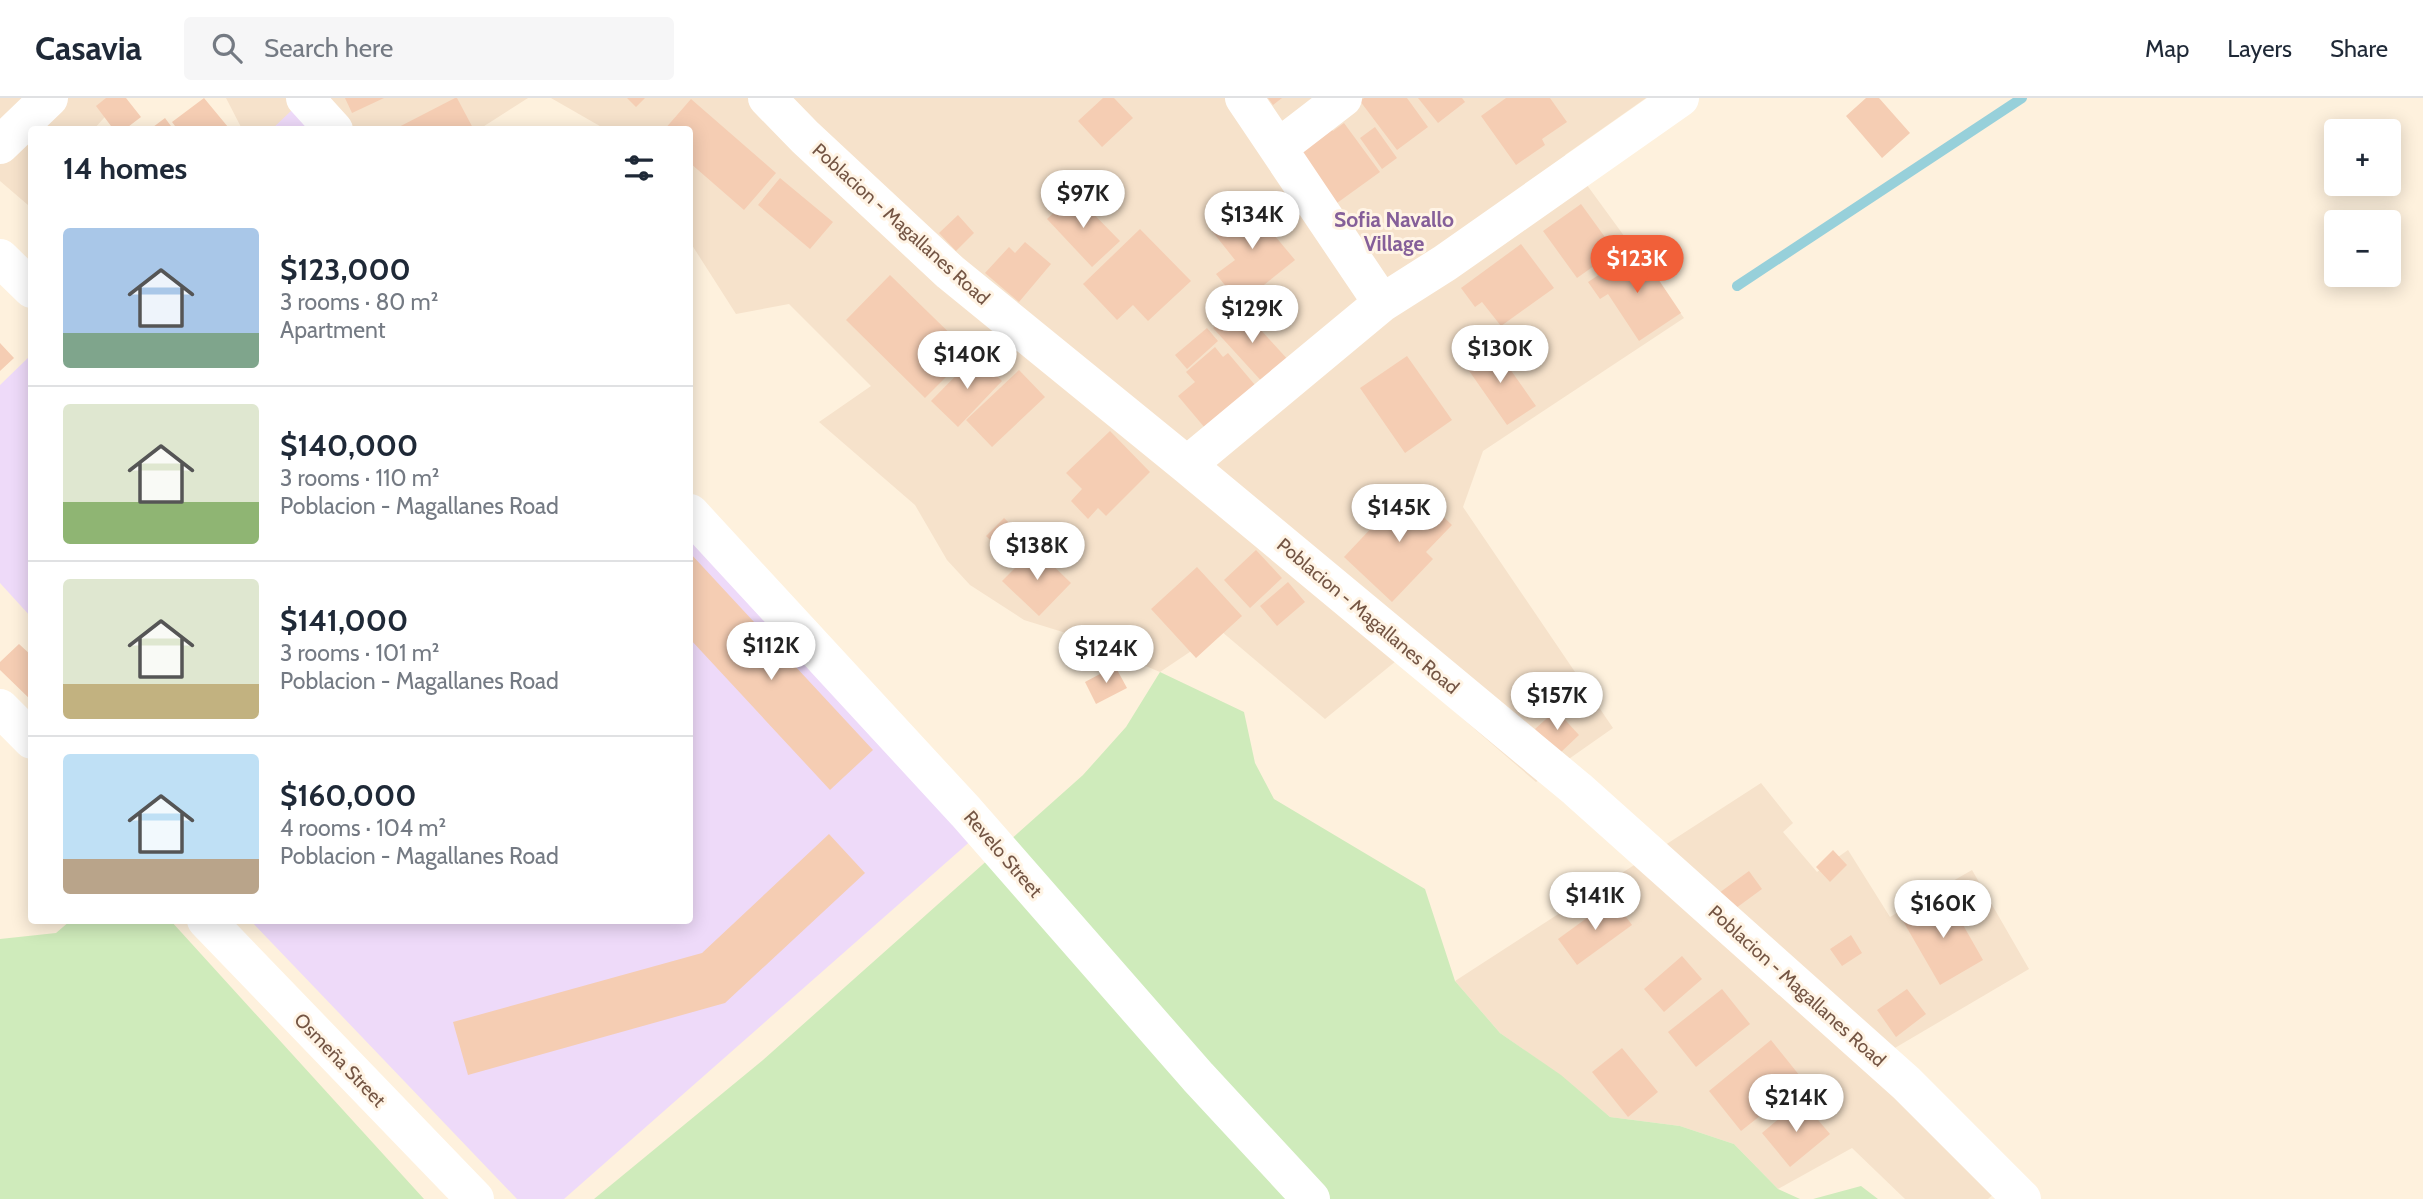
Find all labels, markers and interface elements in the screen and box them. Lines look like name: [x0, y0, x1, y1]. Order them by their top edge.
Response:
search box: [184, 17, 674, 80]
text: Casavia: [35, 28, 142, 68]
icon: search: [208, 29, 246, 67]
text: Search here: [264, 32, 393, 64]
text: Map: [2145, 34, 2189, 63]
text: Layers: [2227, 34, 2292, 63]
text: Share: [2330, 34, 2388, 63]
map controls: [2324, 119, 2401, 287]
button: +: [2324, 119, 2401, 196]
street label: Poblacion - Magallanes Road: [808, 138, 994, 310]
icon: filters: [620, 149, 658, 187]
text: 14 homes: [63, 150, 187, 187]
pin: $97K: [1042, 170, 1124, 230]
text: $97K: [1057, 179, 1109, 207]
pin: $134K: [1203, 192, 1301, 251]
text: $134K: [1221, 200, 1283, 228]
district label: Sofia Navallo Village: [1334, 207, 1454, 256]
button: −: [2324, 210, 2401, 287]
pin: $123K: [1588, 236, 1686, 295]
text: $123K: [1607, 244, 1667, 272]
text: $123,000: [280, 251, 411, 288]
icon: home: [119, 256, 203, 340]
pin: $129K: [1203, 286, 1301, 345]
text: 3 rooms · 80 m²: [280, 288, 438, 316]
text: $129K: [1221, 294, 1283, 322]
text: Apartment: [280, 316, 385, 344]
pin: $130K: [1451, 326, 1549, 385]
pin: $140K: [918, 331, 1016, 391]
text: $130K: [1468, 334, 1532, 362]
text: $140K: [934, 340, 1000, 368]
text: $140,000: [280, 427, 418, 464]
icon: home: [119, 432, 203, 516]
text: 3 rooms · 110 m²: [280, 464, 439, 492]
pin: $145K: [1350, 484, 1448, 544]
text: Poblacion - Magallanes Road: [280, 492, 559, 520]
text: $145K: [1368, 493, 1430, 521]
pin: $138K: [988, 522, 1086, 582]
text: $138K: [1006, 531, 1068, 559]
street label: Poblacion - Magallanes Road: [1272, 533, 1464, 699]
text: $141,000: [280, 602, 408, 639]
icon: home: [119, 607, 203, 691]
pin: $112K: [722, 622, 820, 682]
pin: $124K: [1057, 626, 1155, 685]
text: $112K: [743, 631, 799, 659]
text: $124K: [1075, 634, 1137, 662]
text: 3 rooms · 101 m²: [280, 639, 439, 667]
text: Poblacion - Magallanes Road: [280, 667, 559, 695]
pin: $157K: [1508, 672, 1606, 732]
text: $157K: [1527, 681, 1587, 709]
text: $160,000: [280, 777, 416, 814]
icon: home: [119, 782, 203, 866]
street label: Revelo Street: [959, 806, 1047, 903]
text: 4 rooms · 104 m²: [280, 814, 446, 842]
text: Poblacion - Magallanes Road: [280, 842, 559, 870]
pin: $141K: [1546, 872, 1644, 932]
pin: $160K: [1894, 880, 1992, 940]
text: $141K: [1566, 881, 1624, 909]
text: $160K: [1910, 889, 1976, 917]
street label: Poblacion - Magallanes Road: [1704, 900, 1890, 1072]
street label: Osmeña Street: [289, 1008, 391, 1112]
pin: $214K: [1747, 1074, 1845, 1134]
text: $214K: [1765, 1083, 1827, 1111]

